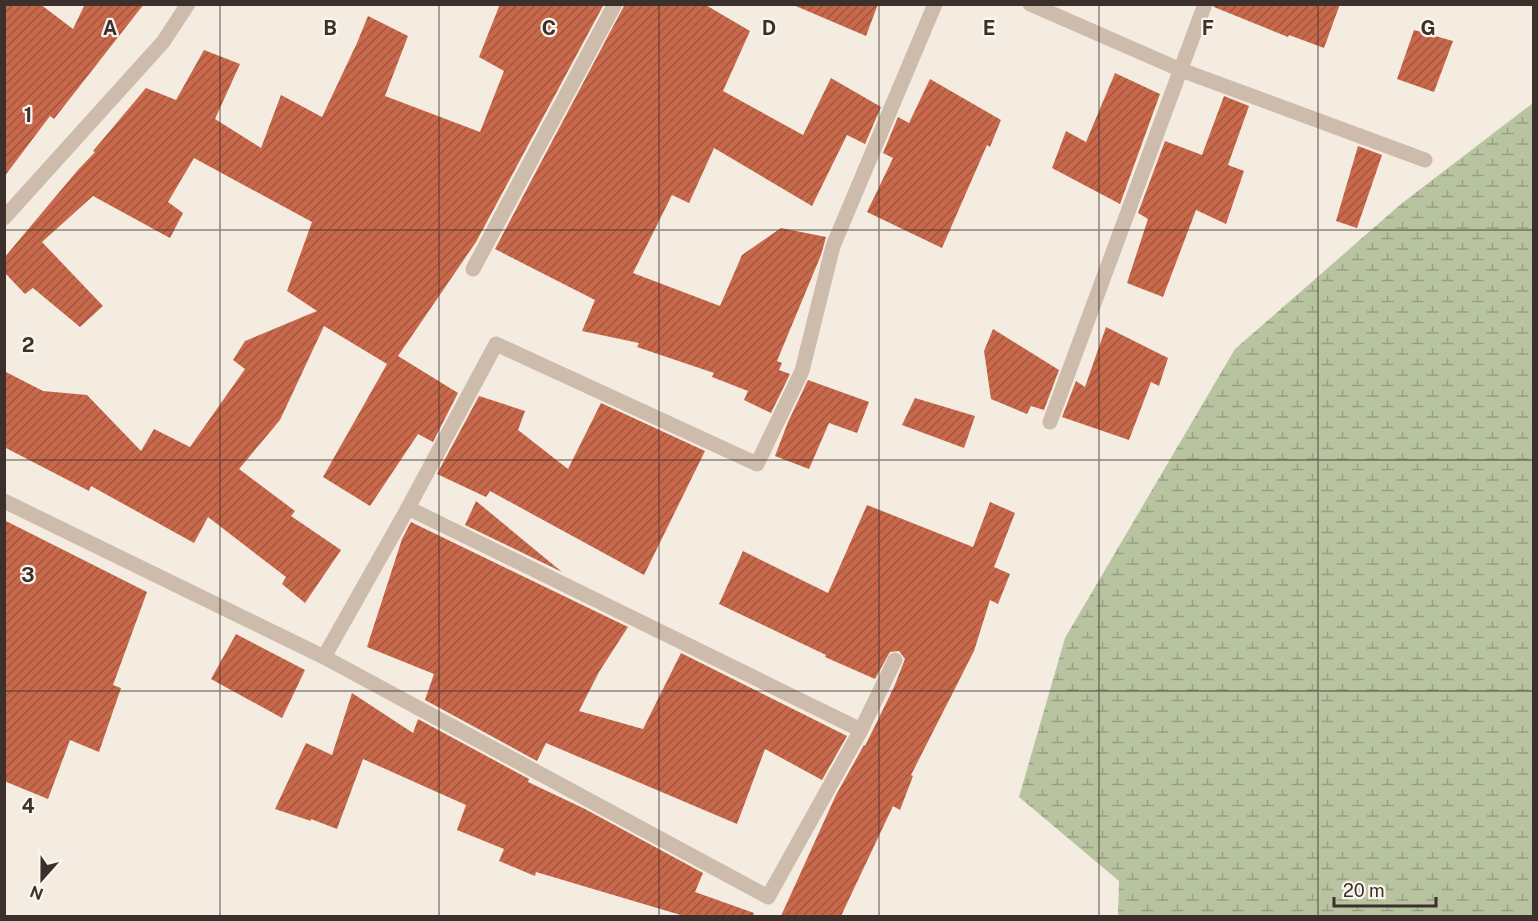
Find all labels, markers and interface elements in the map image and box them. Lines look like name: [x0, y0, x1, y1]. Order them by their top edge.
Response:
text: A: [103, 16, 117, 40]
text: B: [323, 16, 337, 40]
text: C: [542, 16, 556, 40]
text: D: [762, 16, 776, 40]
text: E: [983, 16, 995, 40]
text: F: [1202, 16, 1214, 40]
text: G: [1420, 16, 1436, 40]
text: 1: [24, 103, 32, 127]
text: 2: [22, 333, 34, 357]
text: 3: [21, 563, 35, 587]
text: 4: [21, 794, 35, 818]
north arrow: [12, 849, 72, 909]
scale bar: [1334, 870, 1436, 908]
text: 20 m: [1343, 880, 1385, 901]
text: N: [28, 881, 46, 904]

